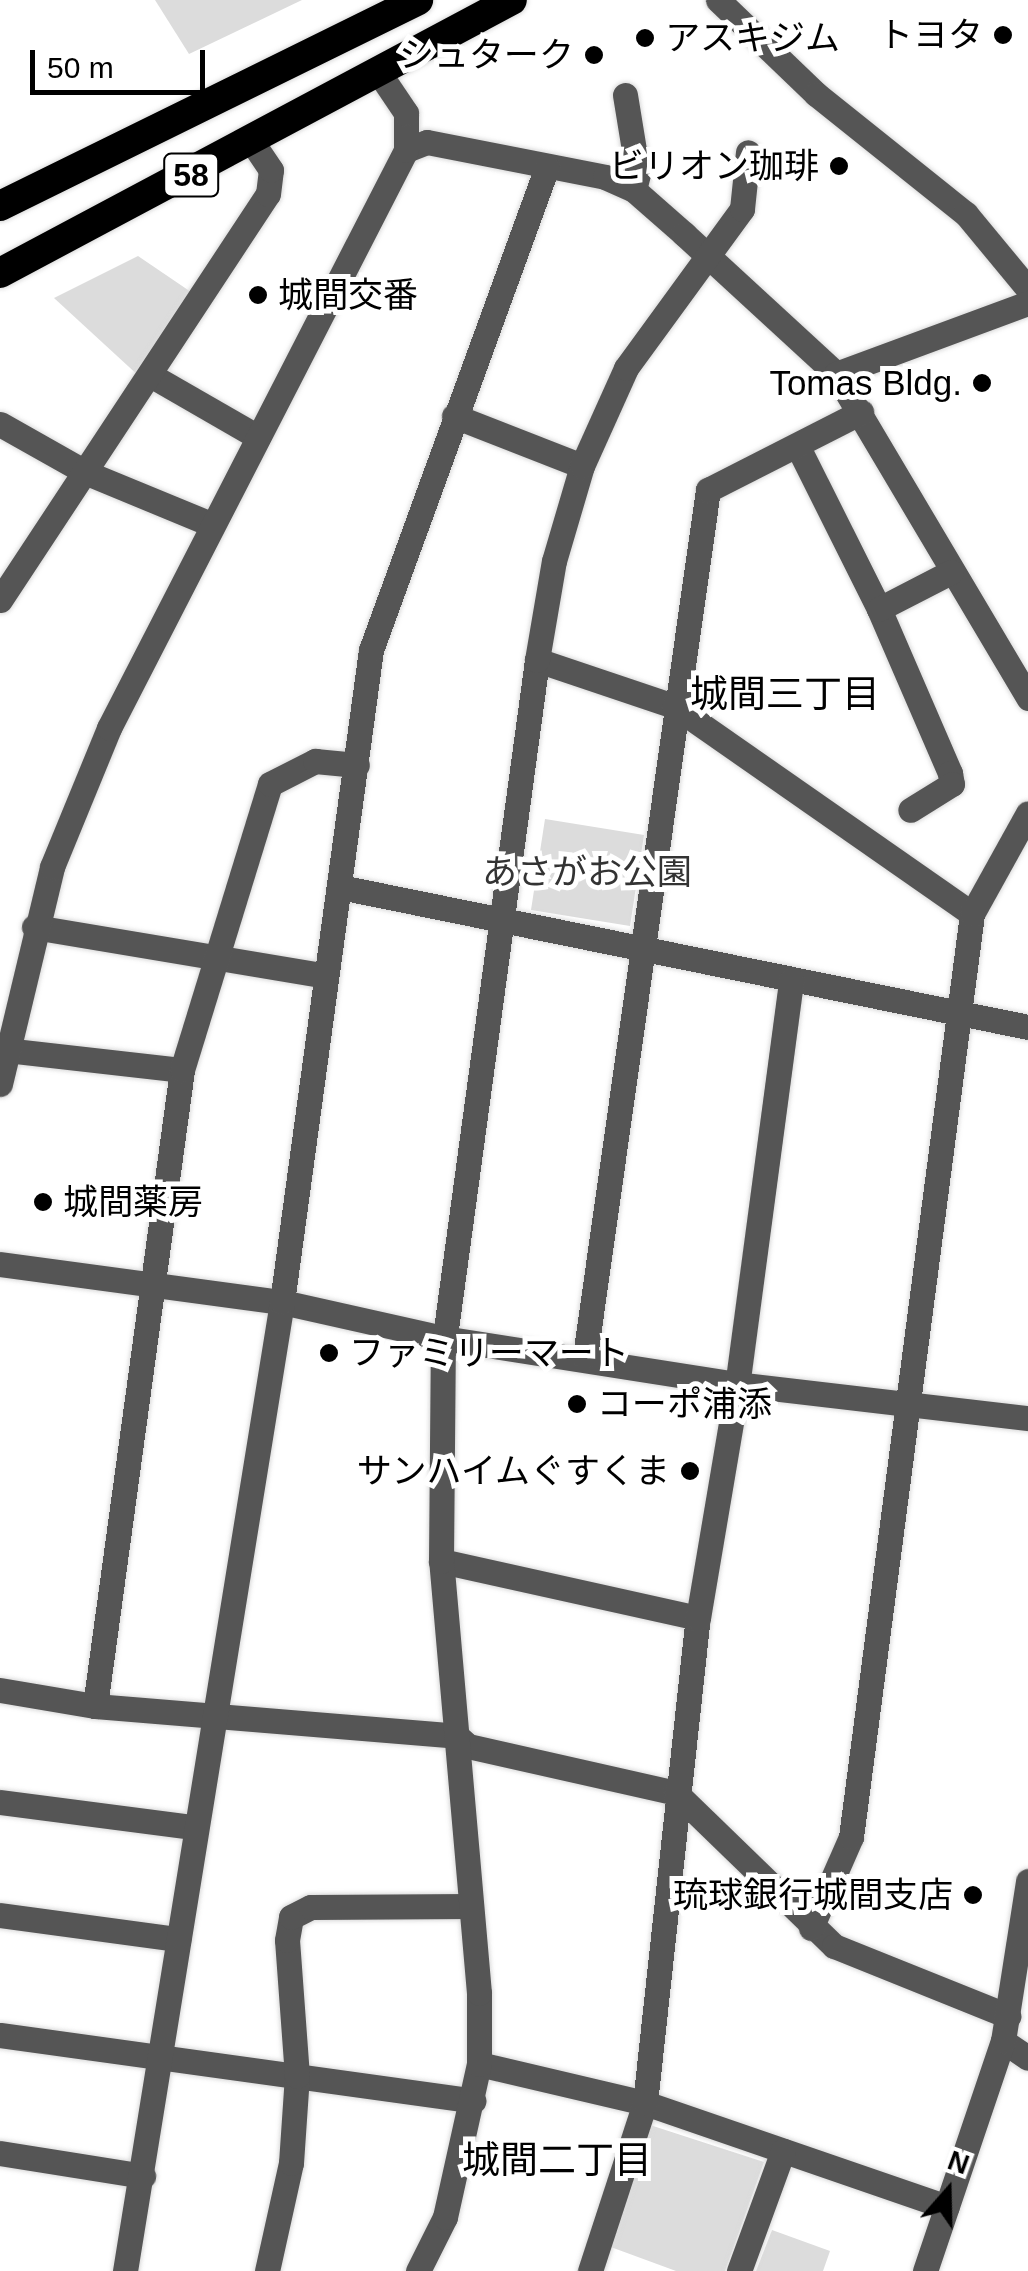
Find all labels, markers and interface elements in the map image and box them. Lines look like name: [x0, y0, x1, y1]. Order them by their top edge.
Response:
place label: トヨタ: [878, 14, 983, 56]
place label: アスキジム: [665, 17, 840, 59]
marker: トヨタ: [992, 24, 1014, 46]
marker: アスキジム: [634, 27, 656, 49]
scale bar: [35, 30, 210, 92]
place label: シュターク: [399, 34, 574, 76]
marker: シュターク: [583, 44, 605, 66]
text: 50 m: [47, 51, 114, 84]
place label: ビリオン珈琲: [609, 145, 819, 187]
road number: 58: [161, 148, 221, 202]
marker: ビリオン珈琲: [828, 155, 850, 177]
place label: 城間交番: [278, 274, 418, 316]
marker: 城間交番: [247, 284, 269, 306]
place label: Tomas Bldg.: [769, 362, 962, 404]
marker: Tomas Bldg.: [971, 372, 993, 394]
district label: 城間三丁目: [690, 672, 880, 718]
park label: あさがお公園: [482, 851, 692, 893]
place label: 城間薬房: [63, 1181, 203, 1223]
marker: 城間薬房: [32, 1191, 54, 1213]
place label: ファミリーマート: [349, 1332, 629, 1374]
marker: ファミリーマート: [318, 1342, 340, 1364]
place label: コーポ浦添: [597, 1383, 772, 1425]
marker: コーポ浦添: [566, 1393, 588, 1415]
place label: サンハイムぐすくま: [355, 1450, 670, 1492]
marker: サンハイムぐすくま: [679, 1460, 701, 1482]
place label: 琉球銀行城間支店: [673, 1874, 953, 1916]
marker: 琉球銀行城間支店: [962, 1884, 984, 1906]
district label: 城間二丁目: [462, 2138, 652, 2184]
north arrow: [898, 2141, 998, 2241]
text: N: [944, 2144, 973, 2180]

